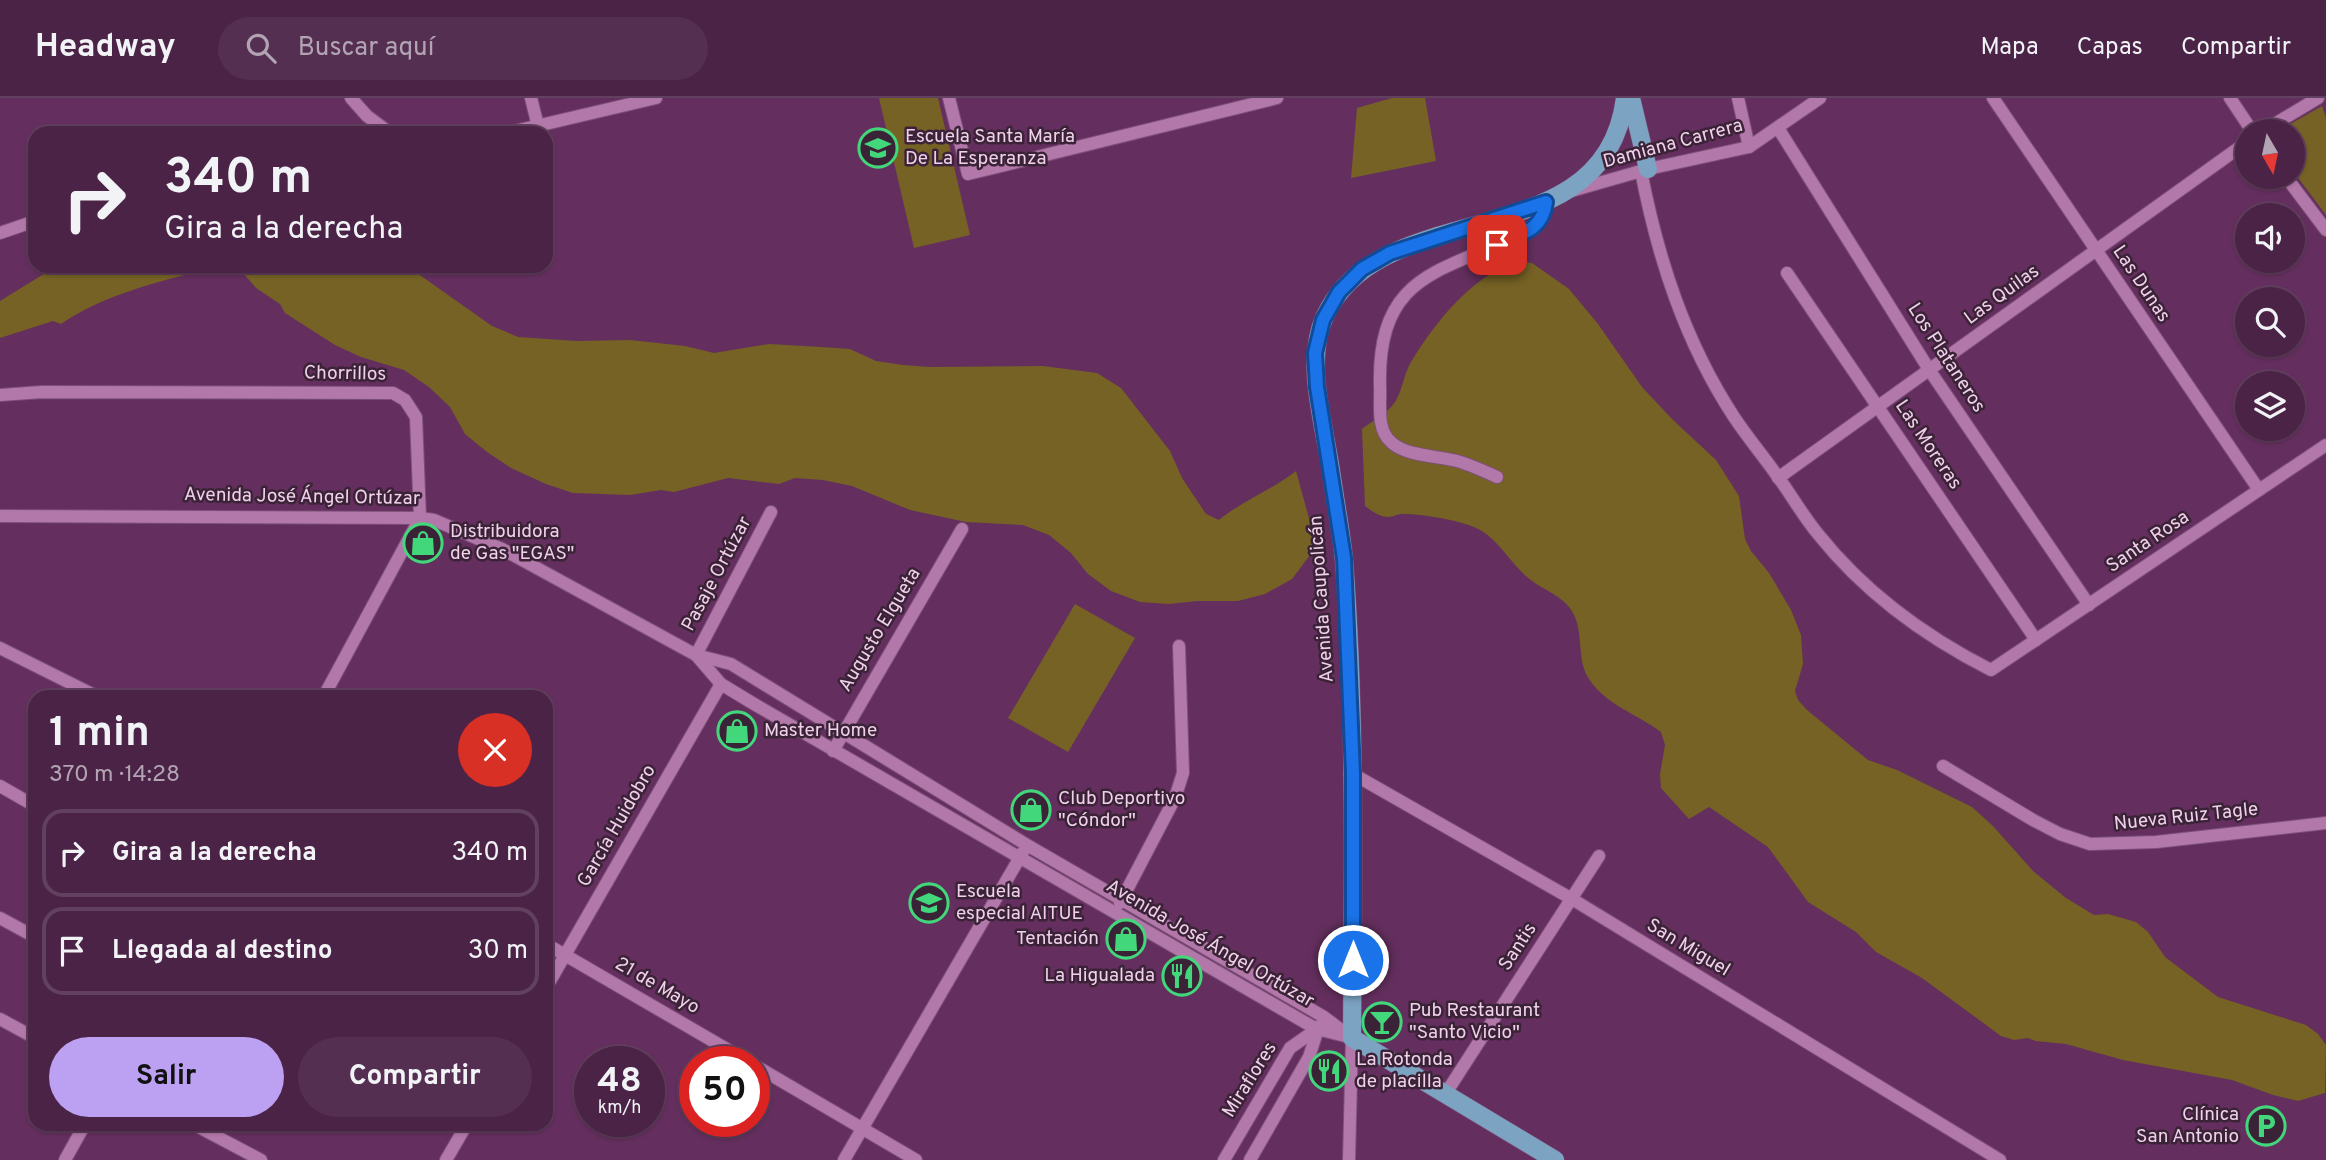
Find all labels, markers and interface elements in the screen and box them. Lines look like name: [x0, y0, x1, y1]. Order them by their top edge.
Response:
search box: [218, 17, 708, 80]
text: Headway: [35, 27, 176, 69]
icon: search: [242, 29, 280, 67]
text: Buscar aquí: [298, 32, 434, 65]
text: Mapa: [1981, 33, 2039, 63]
text: Capas: [2077, 33, 2143, 63]
text: Compartir: [2181, 33, 2291, 63]
street label: Damiana Carrera: [1601, 114, 1745, 174]
north arrow: [2235, 119, 2305, 189]
map controls: [2235, 119, 2305, 441]
place label: Escuela Santa María De La Esperanza: [905, 125, 1075, 171]
school or university icon: Escuela Santa María De La Esperanza: [857, 127, 899, 169]
text: 340 m: [164, 149, 312, 211]
icon: right: [49, 154, 140, 245]
button: sound: [2235, 203, 2305, 273]
text: Gira a la derecha: [164, 210, 403, 250]
pin: [1467, 215, 1527, 275]
icon: arrive: [1478, 226, 1516, 264]
street label: Las Dunas: [2107, 241, 2175, 327]
street label: Las Quilas: [1960, 260, 2044, 330]
button: search: [2235, 287, 2305, 357]
street label: Los Plataneros: [1902, 299, 1990, 417]
street label: Chorrillos: [304, 361, 386, 387]
button: layers: [2235, 371, 2305, 441]
street label: Las Moreras: [1889, 396, 1967, 494]
street label: Avenida José Ángel Ortúzar: [184, 482, 421, 511]
street label: Santa Rosa: [2102, 506, 2194, 578]
street label: Pasaje Ortúzar: [677, 512, 758, 636]
street label: Avenida Caupolicán: [1304, 515, 1340, 683]
place label: Distribuidora de Gas "EGAS": [450, 520, 575, 566]
shop icon: Distribuidora de Gas "EGAS": [402, 522, 444, 564]
street label: Augusto Elgueta: [834, 564, 926, 696]
text: 1 min: [49, 708, 150, 761]
shop icon: Master Home: [716, 710, 758, 752]
button: close: [458, 713, 532, 787]
place label: Master Home: [764, 719, 877, 743]
text: 370 m · 14:28: [49, 761, 180, 790]
street label: García Huidobro: [572, 761, 662, 891]
place label: Club Deportivo "Cóndor": [1058, 787, 1185, 833]
shop icon: Club Deportivo "Cóndor": [1010, 789, 1052, 831]
street label: Nueva Ruiz Tagle: [2113, 797, 2259, 837]
icon: right: [53, 834, 91, 872]
text: Gira a la derecha: [112, 837, 317, 870]
text: 340 m: [451, 837, 528, 870]
street label: Avenida José Ángel Ortúzar: [1102, 874, 1319, 1014]
place label: Escuela especial AITUE: [956, 880, 1083, 926]
school or university icon: Escuela especial AITUE: [908, 882, 950, 924]
street label: San Miguel: [1642, 914, 1734, 982]
shop icon: Tentación: [1105, 918, 1147, 960]
street label: Santis: [1494, 918, 1542, 976]
position arrow: [1316, 923, 1390, 997]
place label: Tentación: [1016, 927, 1099, 951]
icon: arrive: [53, 932, 91, 970]
text: Llegada al destino: [112, 935, 332, 968]
text: 30 m: [468, 935, 528, 968]
street label: 21 de Mayo: [610, 952, 704, 1020]
restaurant icon: La Higualada: [1161, 955, 1203, 997]
place label: La Higualada: [1044, 964, 1155, 988]
place label: Pub Restaurant "Santo Vicio": [1409, 999, 1540, 1045]
bar icon: Pub Restaurant "Santo Vicio": [1361, 1001, 1403, 1043]
button: Salir: [49, 1037, 284, 1117]
button: Compartir: [298, 1037, 532, 1117]
street label: Miraflores: [1217, 1038, 1283, 1122]
speed limit sign: 50: [679, 1046, 770, 1137]
place label: La Rotonda de placilla: [1356, 1048, 1453, 1094]
restaurant icon: La Rotonda de placilla: [1308, 1050, 1350, 1092]
text: 48: [597, 1060, 642, 1104]
text: km/h: [598, 1097, 641, 1120]
place label: Clínica San Antonio: [2136, 1103, 2239, 1149]
parking icon: Clínica San Antonio: [2245, 1105, 2287, 1147]

